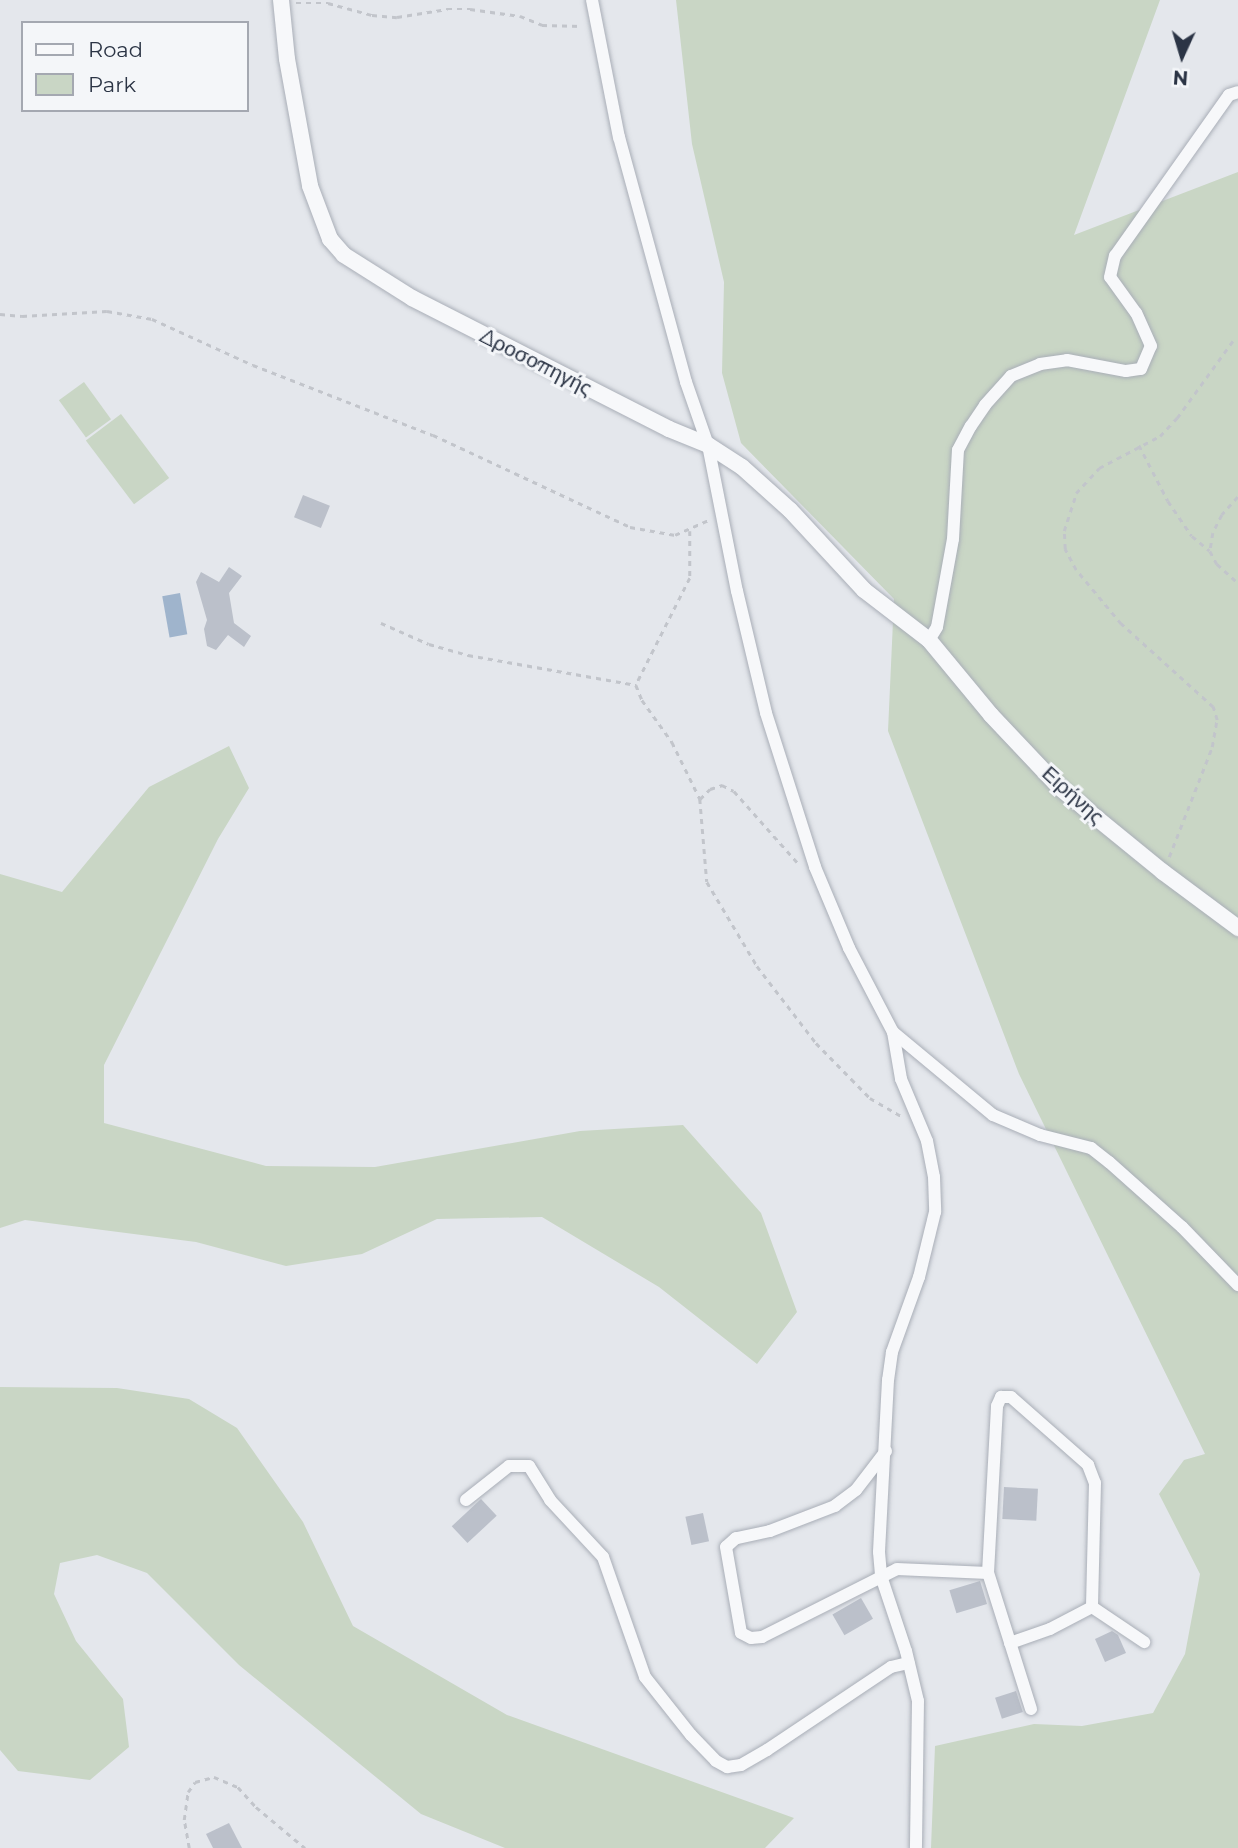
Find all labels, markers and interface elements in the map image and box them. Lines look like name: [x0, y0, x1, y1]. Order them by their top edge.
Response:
legend: [21, 21, 248, 112]
north arrow: [1147, 21, 1217, 91]
text: Road: [88, 37, 143, 62]
text: N: [1172, 65, 1189, 89]
text: Park: [88, 72, 136, 97]
street label: Δροσοπηγής: [476, 323, 596, 401]
street label: Ειρήνης: [1037, 761, 1109, 829]

